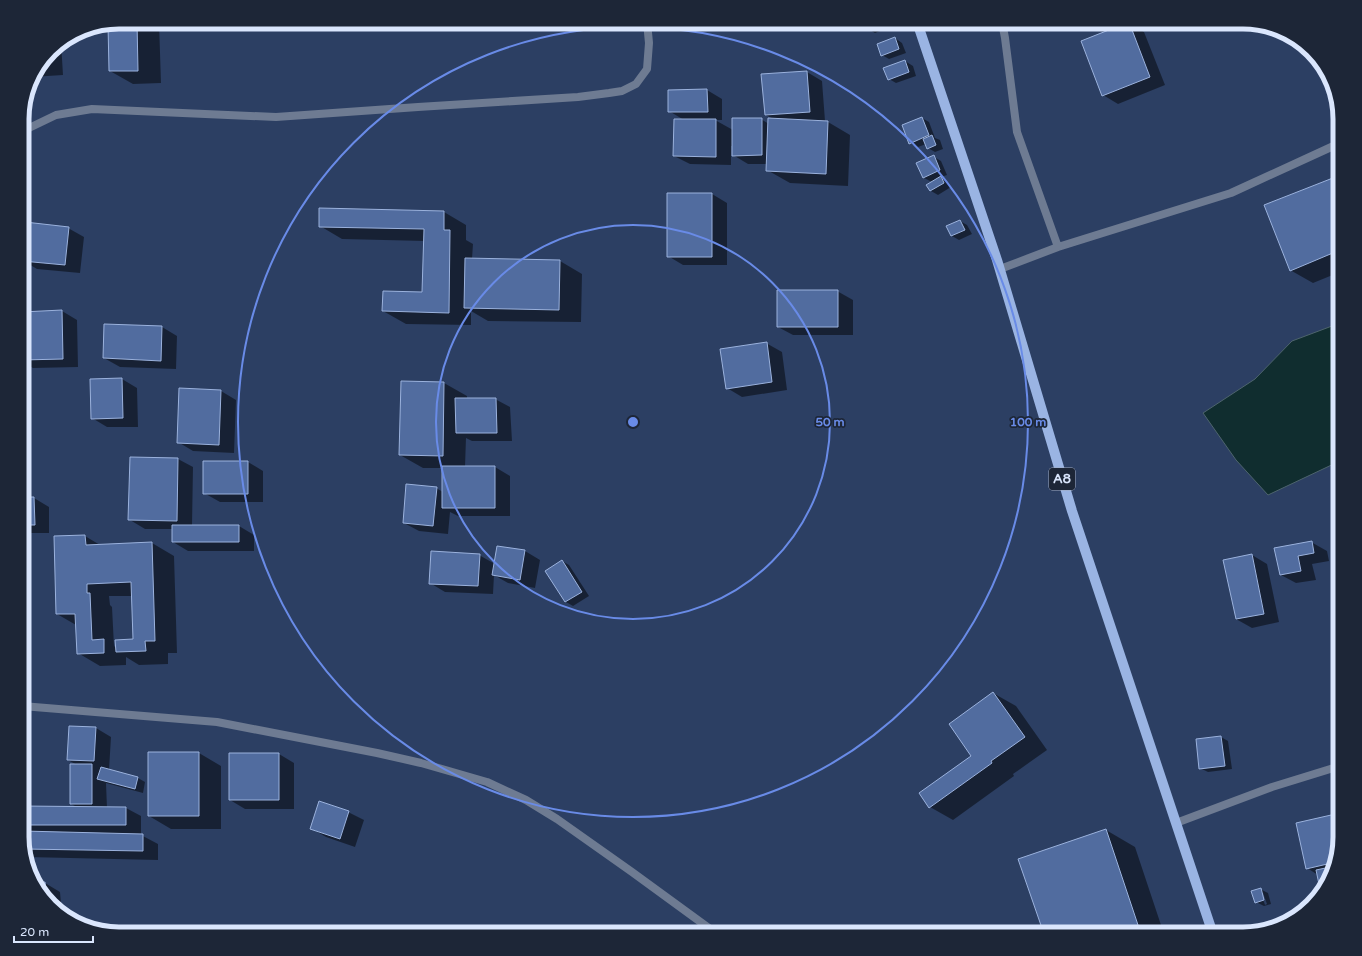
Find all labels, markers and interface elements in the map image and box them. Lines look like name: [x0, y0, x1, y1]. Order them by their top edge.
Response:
centre of rings: [626, 415, 640, 429]
text: 50 m: [815, 415, 845, 429]
text: 100 m: [1010, 415, 1046, 429]
road number: A8: [1049, 468, 1075, 490]
scale bar: [14, 918, 93, 944]
text: 20 m: [20, 925, 49, 939]

